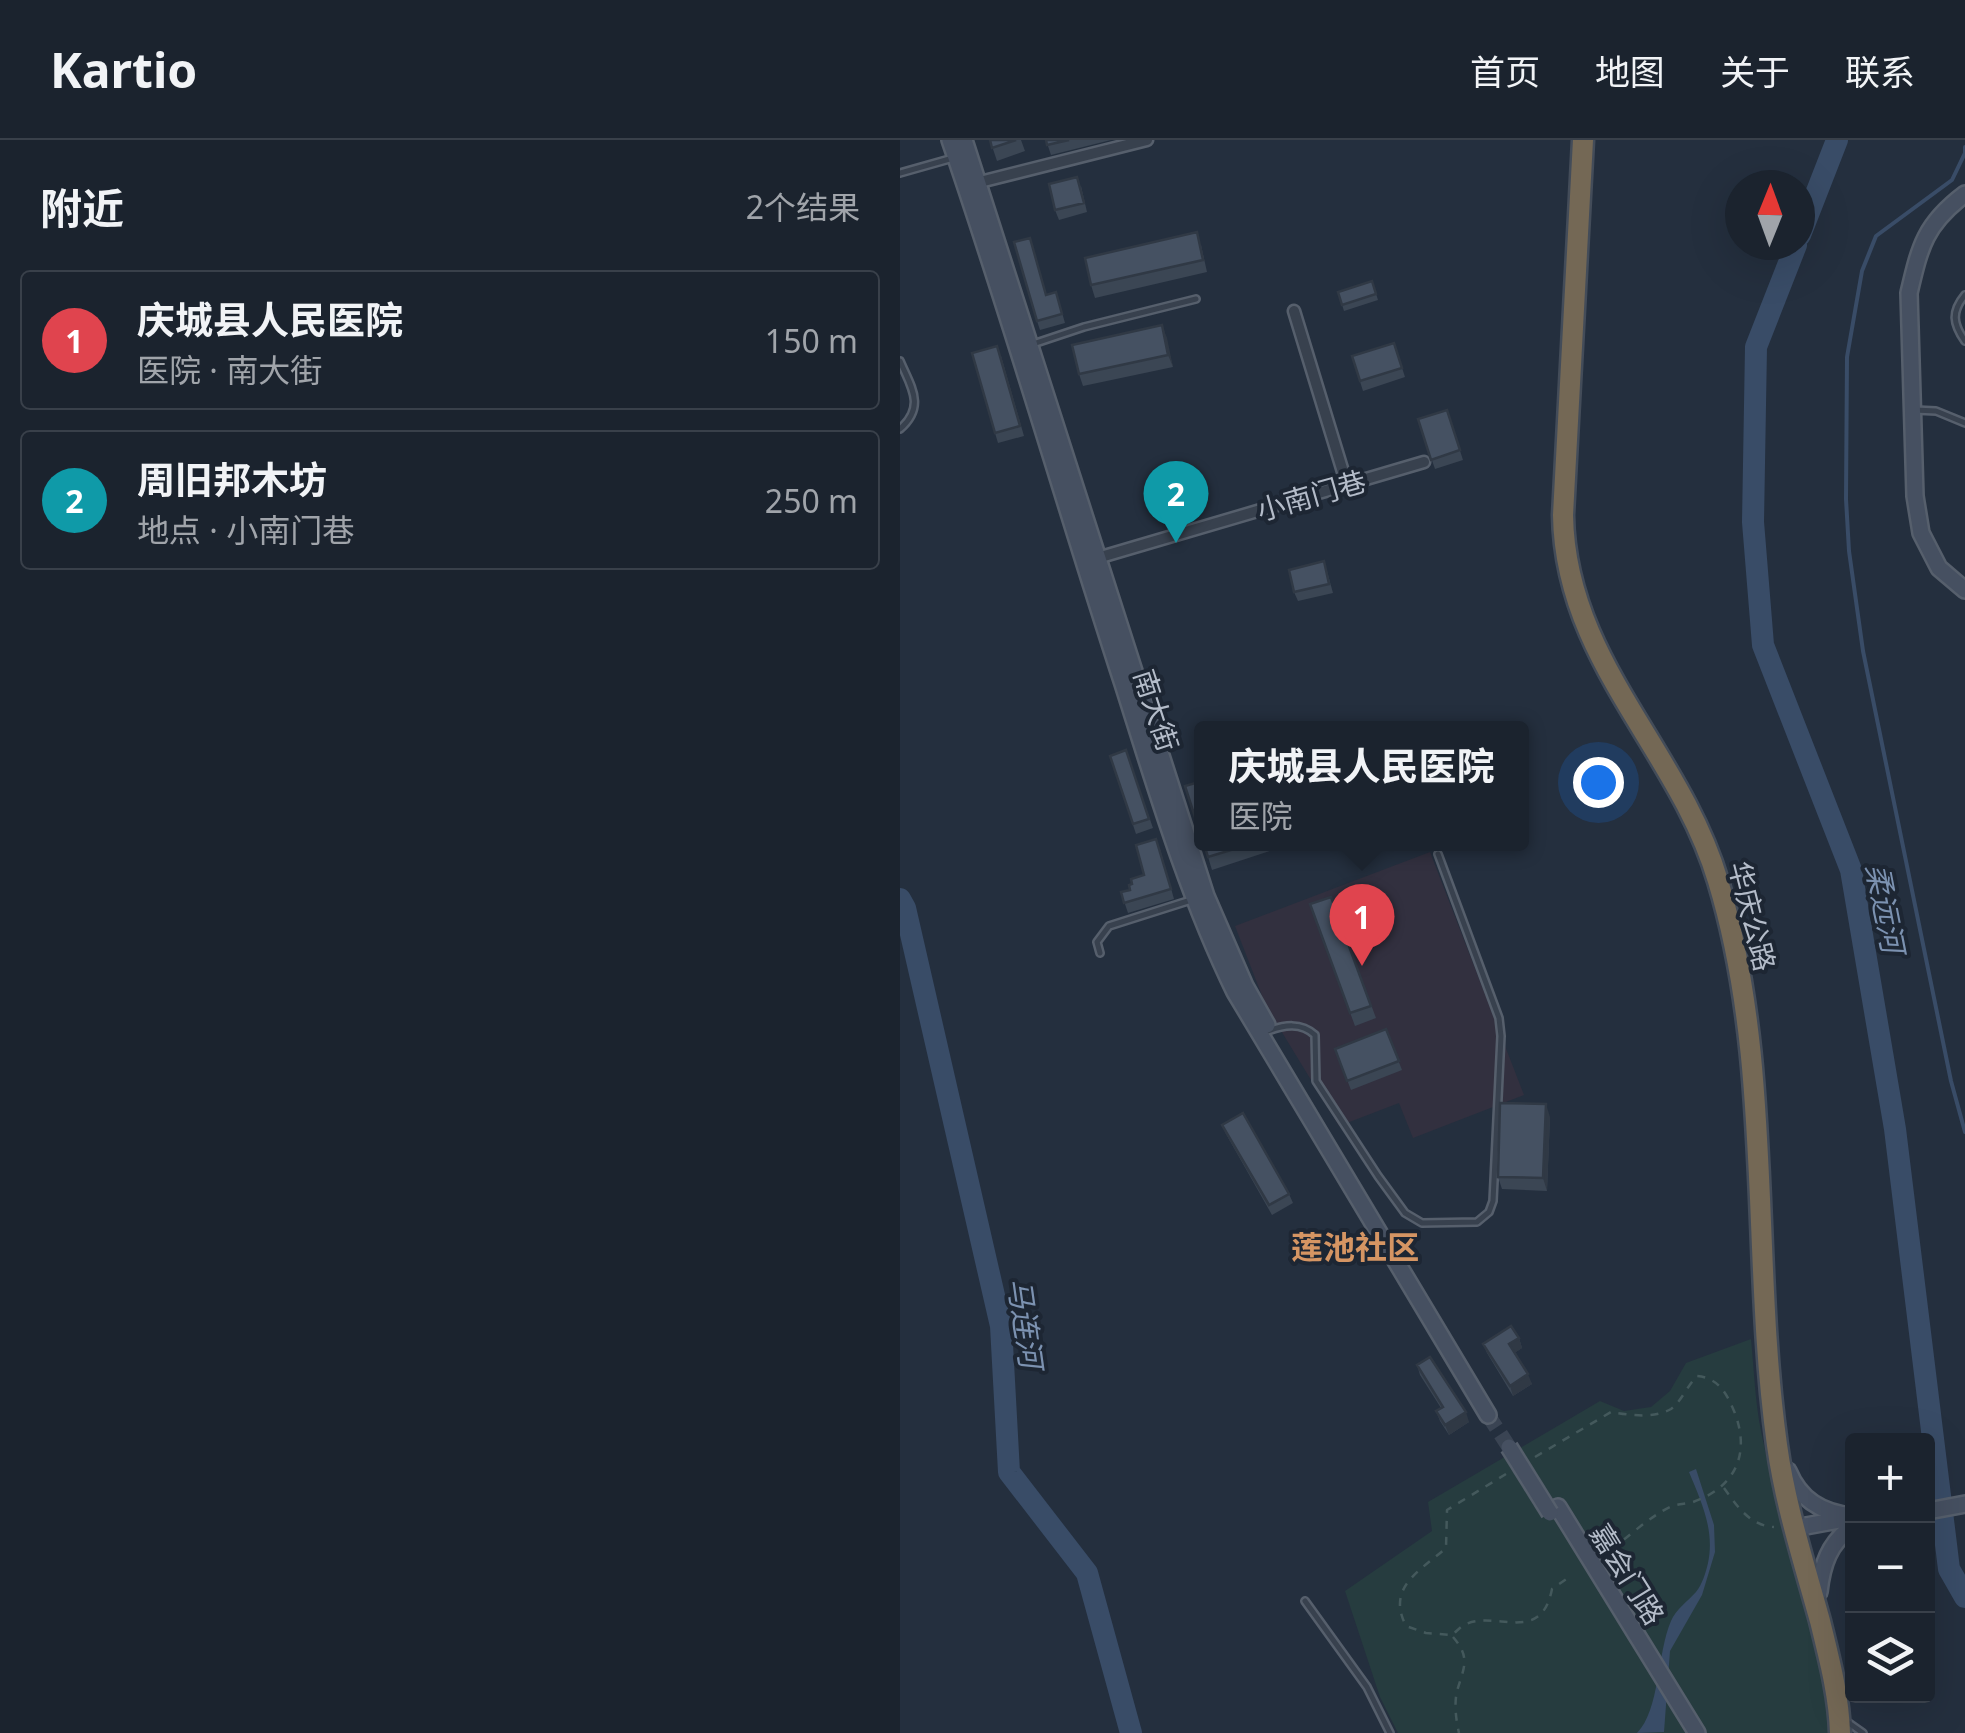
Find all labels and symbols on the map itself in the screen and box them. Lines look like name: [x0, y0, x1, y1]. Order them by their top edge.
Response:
north arrow: [1725, 170, 1815, 260]
pin: 2: [1144, 460, 1208, 543]
street label: 小南门巷: [1252, 461, 1370, 529]
street label: 南大街: [1126, 664, 1188, 756]
your location: [1573, 757, 1624, 808]
street label: 华庆公路: [1721, 857, 1785, 975]
water label: 柔远河: [1857, 860, 1916, 961]
pin: 1: [1330, 884, 1394, 966]
district label: 莲池社区: [1291, 1225, 1419, 1268]
water label: 马连河: [999, 1276, 1053, 1375]
street label: 嘉会门路: [1582, 1516, 1674, 1632]

